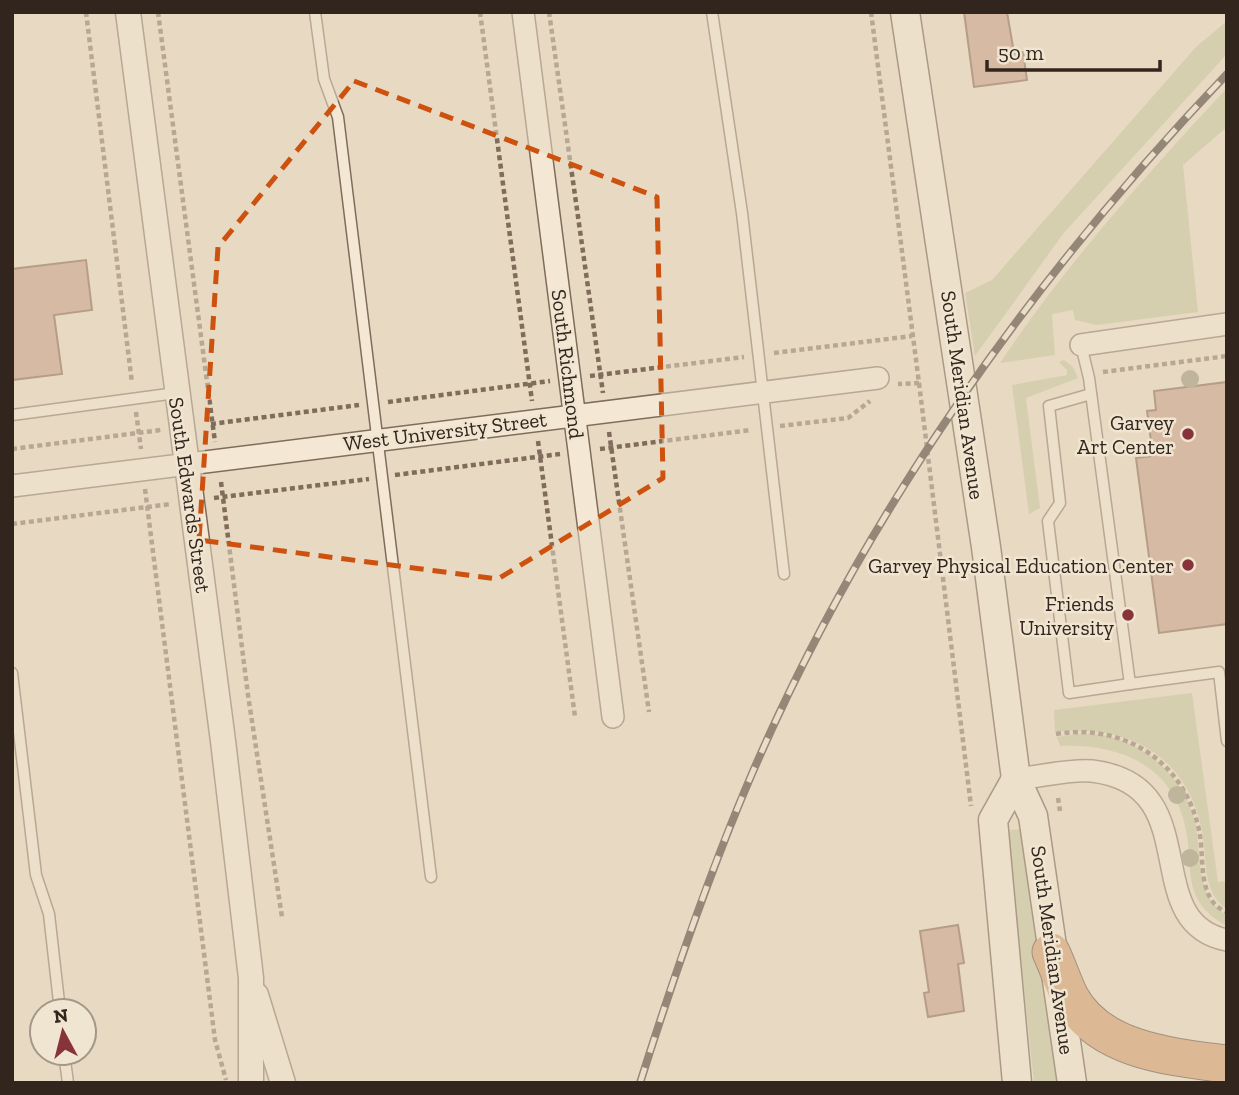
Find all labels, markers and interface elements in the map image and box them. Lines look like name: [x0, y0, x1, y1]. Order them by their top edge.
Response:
scale bar: [987, 28, 1160, 72]
text: 50 m: [998, 40, 1044, 65]
street label: South Richmond: [546, 288, 590, 441]
street label: South Meridian Avenue: [936, 289, 990, 501]
street label: South Edwards Street: [164, 395, 216, 595]
street label: West University Street: [342, 406, 548, 456]
place label: Garvey Art Center: [1077, 410, 1174, 459]
marker: Garvey Art Center: [1180, 426, 1196, 442]
place label: Garvey Physical Education Center: [868, 553, 1174, 578]
marker: Garvey Physical Education Center: [1180, 557, 1196, 573]
place label: Friends University: [1019, 591, 1114, 640]
marker: Friends University: [1120, 607, 1136, 623]
street label: South Meridian Avenue: [1026, 844, 1080, 1056]
north arrow: [28, 997, 98, 1067]
text: N: [52, 1003, 70, 1028]

